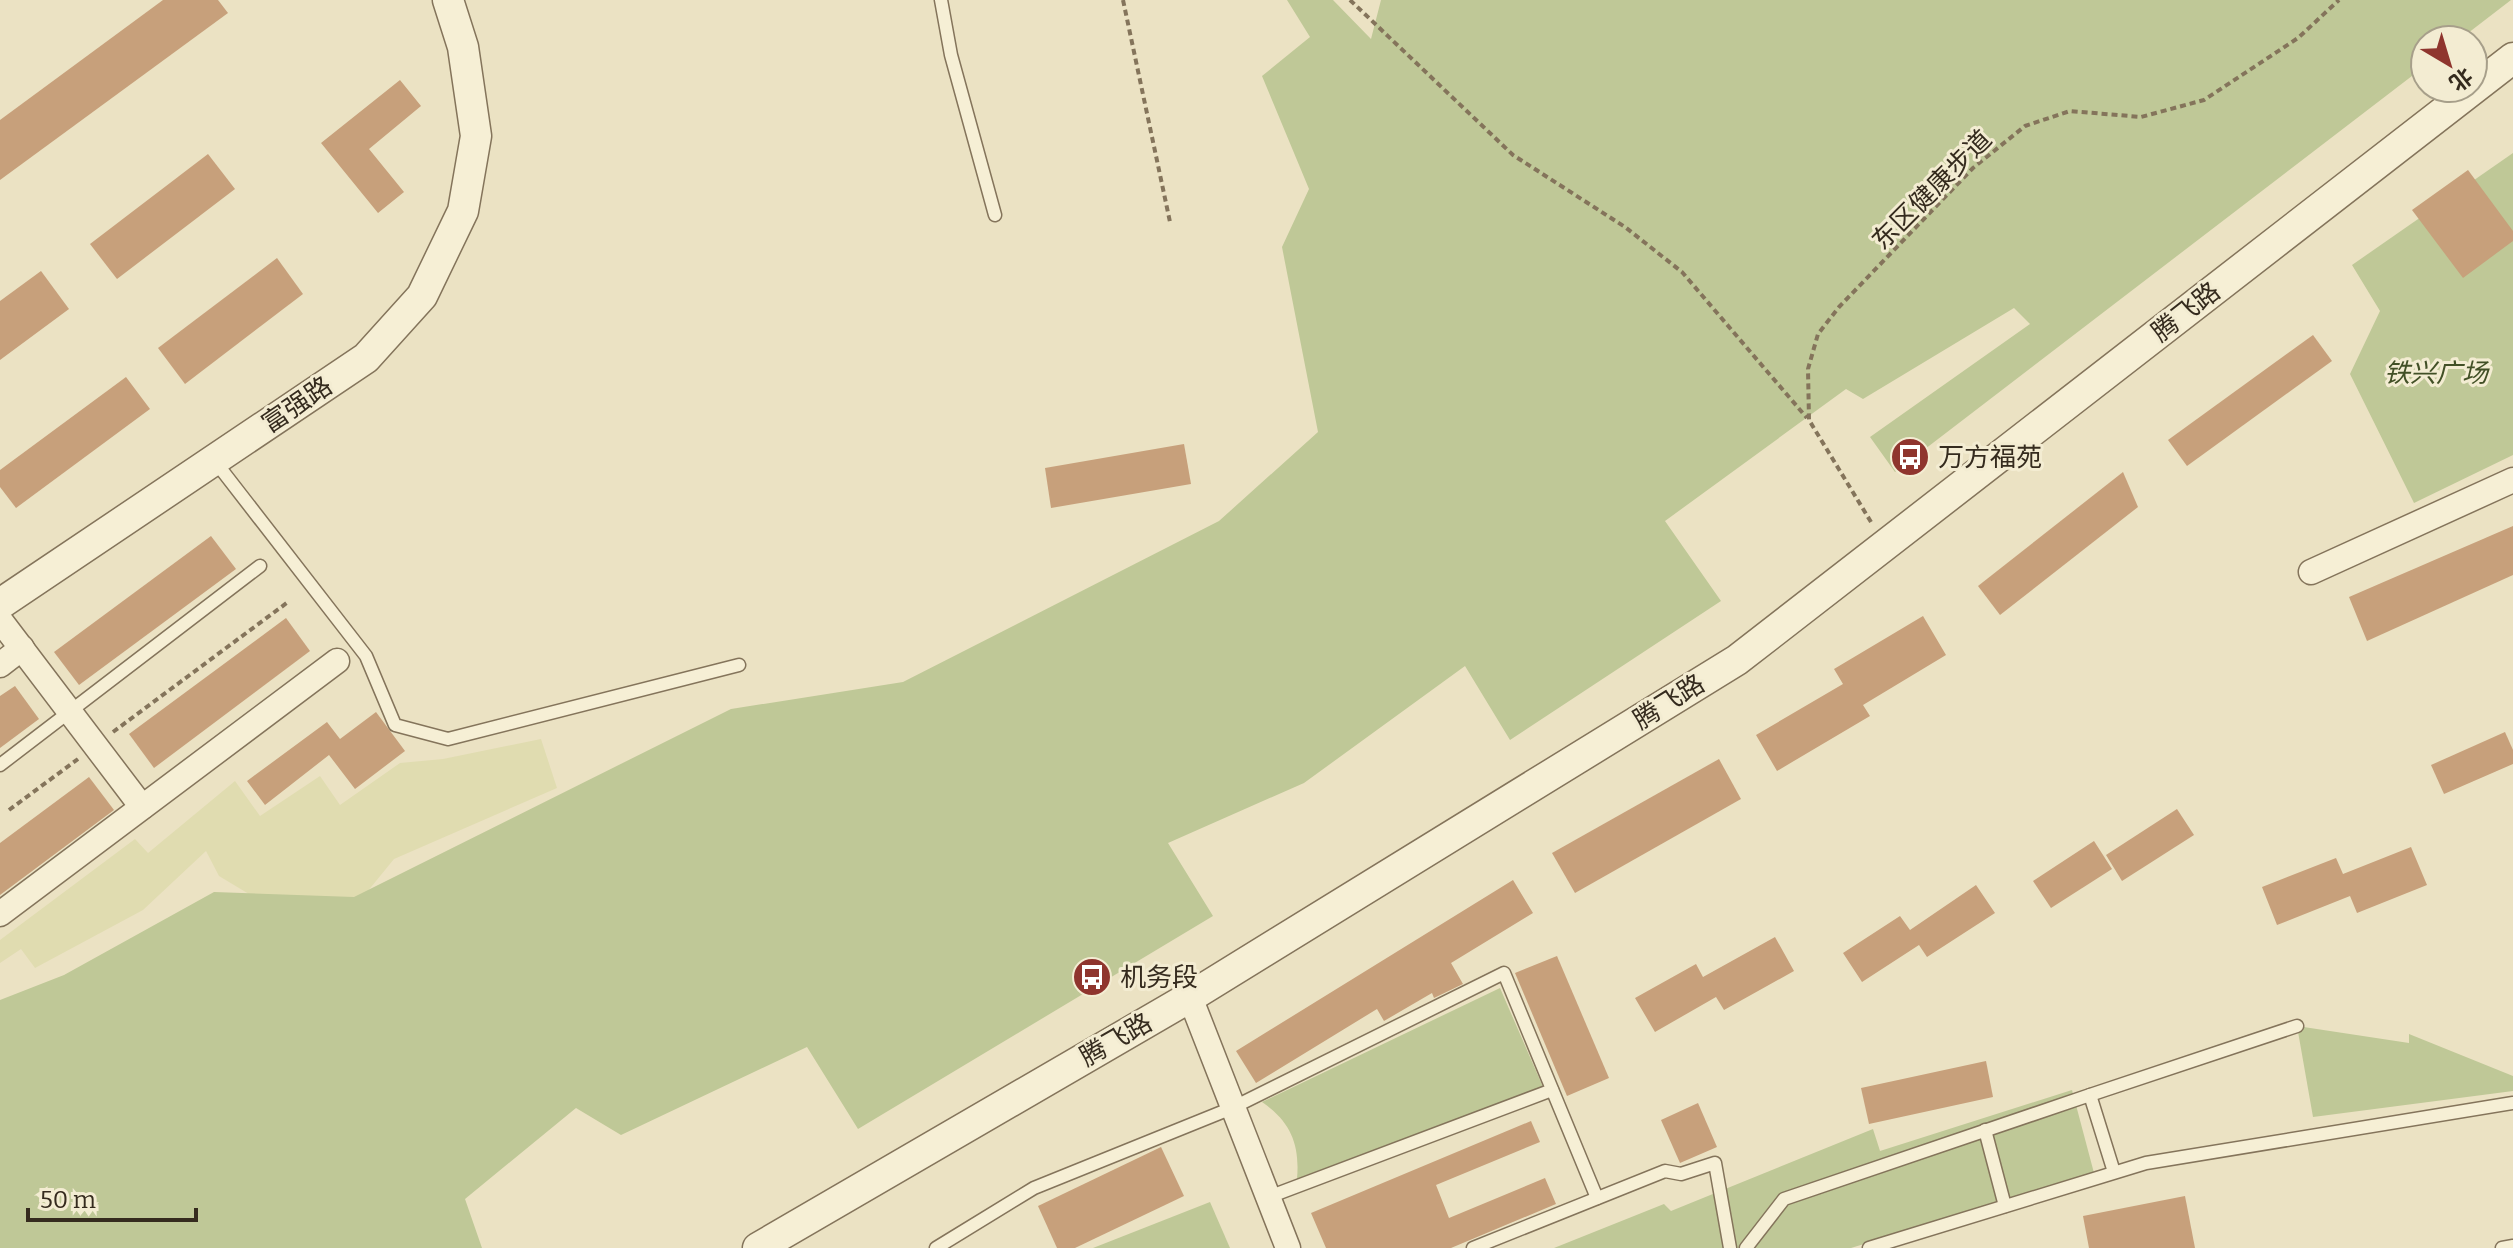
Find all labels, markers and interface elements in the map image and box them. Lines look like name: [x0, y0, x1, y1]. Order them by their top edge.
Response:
north arrow: [2409, 24, 2489, 104]
text: 北: [2444, 62, 2478, 97]
street label: 东区健康步道: [1866, 124, 1998, 256]
street label: 腾飞路: [2146, 276, 2226, 348]
park label: 铁兴广场: [2384, 358, 2490, 389]
street label: 富强路: [256, 370, 338, 440]
bus stop icon: 万方福苑: [1889, 436, 1931, 478]
place label: 万方福苑: [1938, 442, 2042, 473]
street label: 腾飞路: [1628, 668, 1710, 736]
bus stop icon: 机务段: [1071, 956, 1113, 998]
place label: 机务段: [1120, 962, 1198, 993]
street label: 腾飞路: [1074, 1007, 1158, 1073]
scale bar: [28, 1172, 196, 1222]
text: 50 m: [40, 1186, 96, 1214]

